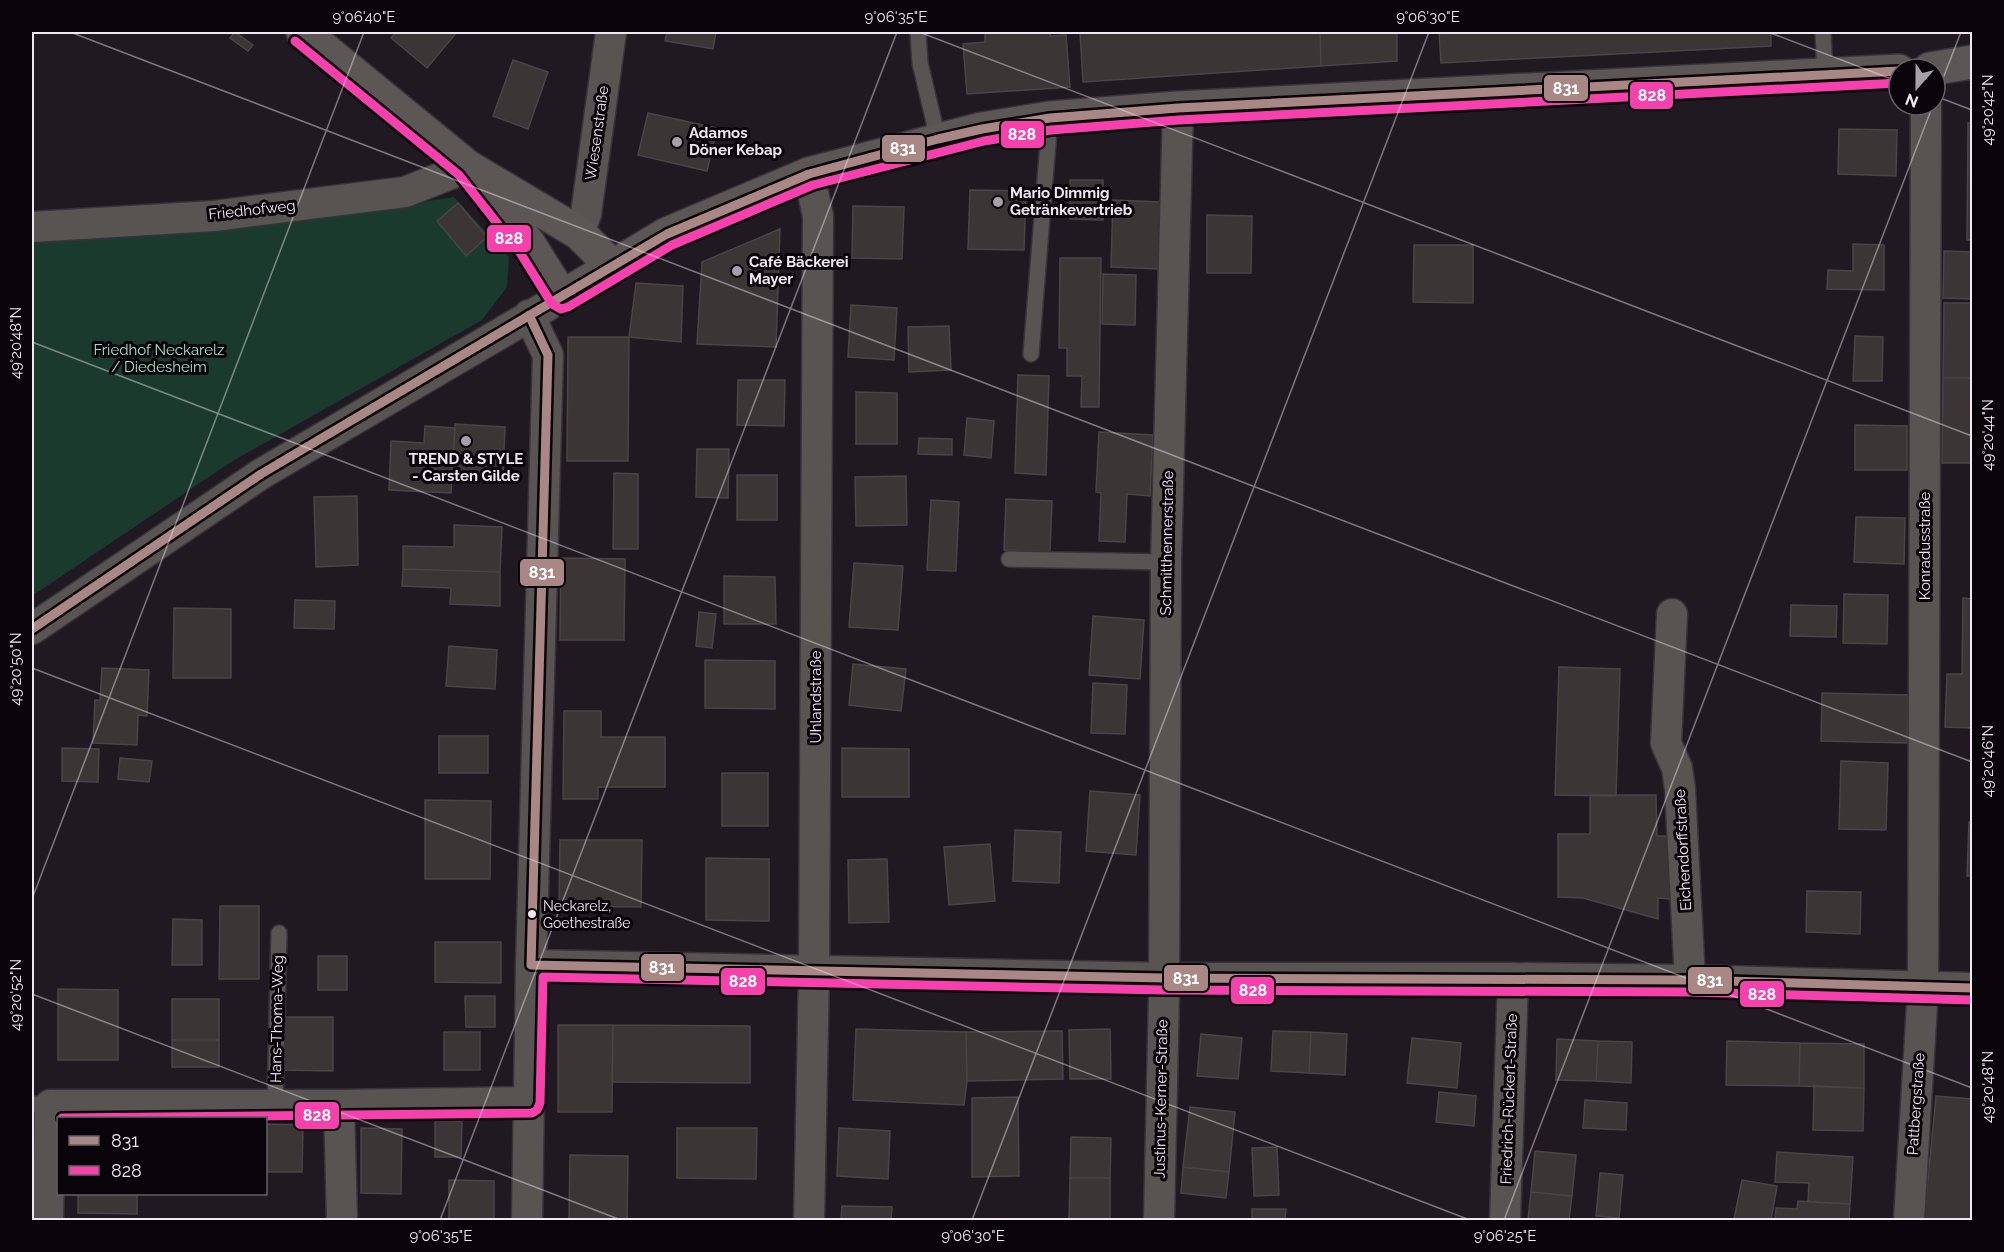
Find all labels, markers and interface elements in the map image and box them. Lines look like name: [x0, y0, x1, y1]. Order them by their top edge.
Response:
text: 9°06'40"E: [333, 8, 395, 26]
text: 9°06'35"E: [865, 8, 927, 26]
text: 9°06'30"E: [1396, 8, 1460, 26]
north arrow: [1887, 57, 1947, 117]
line badge: 831: [1543, 74, 1589, 102]
text: 49°20'42"N: [1979, 74, 1997, 146]
text: 831: [1553, 79, 1579, 98]
line badge: 828: [1629, 81, 1674, 110]
street label: Wiesenstraße: [581, 84, 613, 181]
text: 828: [1638, 86, 1666, 105]
text: N: [1903, 89, 1921, 112]
line badge: 828: [1000, 120, 1045, 149]
place label: Adamos Döner Kebap: [689, 124, 783, 159]
text: 828: [1008, 125, 1036, 144]
line badge: 831: [881, 134, 926, 163]
marker: Adamos Döner Kebap: [670, 135, 684, 149]
text: 831: [890, 139, 916, 158]
place label: Mario Dimmig Getränkevertrieb: [1010, 184, 1133, 219]
marker: Mario Dimmig Getränkevertrieb: [991, 195, 1005, 209]
street label: Friedhofweg: [208, 196, 296, 224]
line badge: 828: [486, 224, 532, 253]
text: 828: [495, 229, 523, 248]
place label: Café Bäckerei Mayer: [749, 253, 849, 288]
marker: Café Bäckerei Mayer: [730, 264, 744, 278]
text: 49°20'48"N: [7, 307, 25, 379]
park label: Friedhof Neckarelz / Diedesheim: [94, 341, 224, 376]
text: 49°20'44"N: [1979, 399, 1997, 471]
marker: TREND & STYLE - Carsten Gilde: [459, 434, 473, 448]
place label: TREND & STYLE - Carsten Gilde: [409, 450, 523, 485]
street label: Schmitthennerstraße: [1157, 470, 1177, 616]
street label: Konradusstraße: [1916, 492, 1934, 600]
line badge: 831: [519, 558, 565, 587]
text: 831: [529, 563, 555, 582]
text: 49°20'50"N: [7, 632, 25, 706]
street label: Uhlandstraße: [807, 650, 825, 744]
text: 49°20'46"N: [1979, 725, 1997, 797]
street label: Eichendorffstraße: [1671, 788, 1695, 911]
place label: Neckarelz, Goethestraße: [543, 898, 630, 931]
marker: Neckarelz, Goethestraße: [526, 908, 538, 920]
line badge: 831: [640, 953, 685, 982]
street label: Hans-Thoma-Weg: [267, 955, 287, 1083]
text: 831: [649, 958, 675, 977]
text: 49°20'52"N: [7, 959, 25, 1031]
line badge: 831: [1163, 964, 1209, 992]
line badge: 831: [1687, 966, 1733, 995]
line badge: 828: [720, 967, 766, 996]
text: 831: [1173, 969, 1199, 988]
text: 831: [1697, 971, 1723, 990]
text: 828: [729, 972, 757, 991]
line badge: 828: [1230, 976, 1275, 1005]
line badge: 828: [1739, 980, 1785, 1008]
text: 828: [1239, 981, 1267, 1000]
text: 828: [1748, 985, 1776, 1004]
street label: Friedrich-Rückert-Straße: [1497, 1013, 1521, 1185]
street label: Justinus-Kerner-Straße: [1151, 1019, 1171, 1179]
text: 49°20'48"N: [1979, 1051, 1997, 1123]
street label: Pattbergstraße: [1903, 1052, 1929, 1156]
line badge: 828: [294, 1101, 340, 1130]
text: 828: [303, 1106, 331, 1125]
legend: [57, 1117, 267, 1195]
text: 831: [111, 1130, 139, 1151]
text: 828: [111, 1160, 142, 1181]
text: 9°06'35"E: [410, 1227, 472, 1245]
text: 9°06'30"E: [941, 1227, 1005, 1245]
text: 9°06'25"E: [1474, 1227, 1536, 1245]

